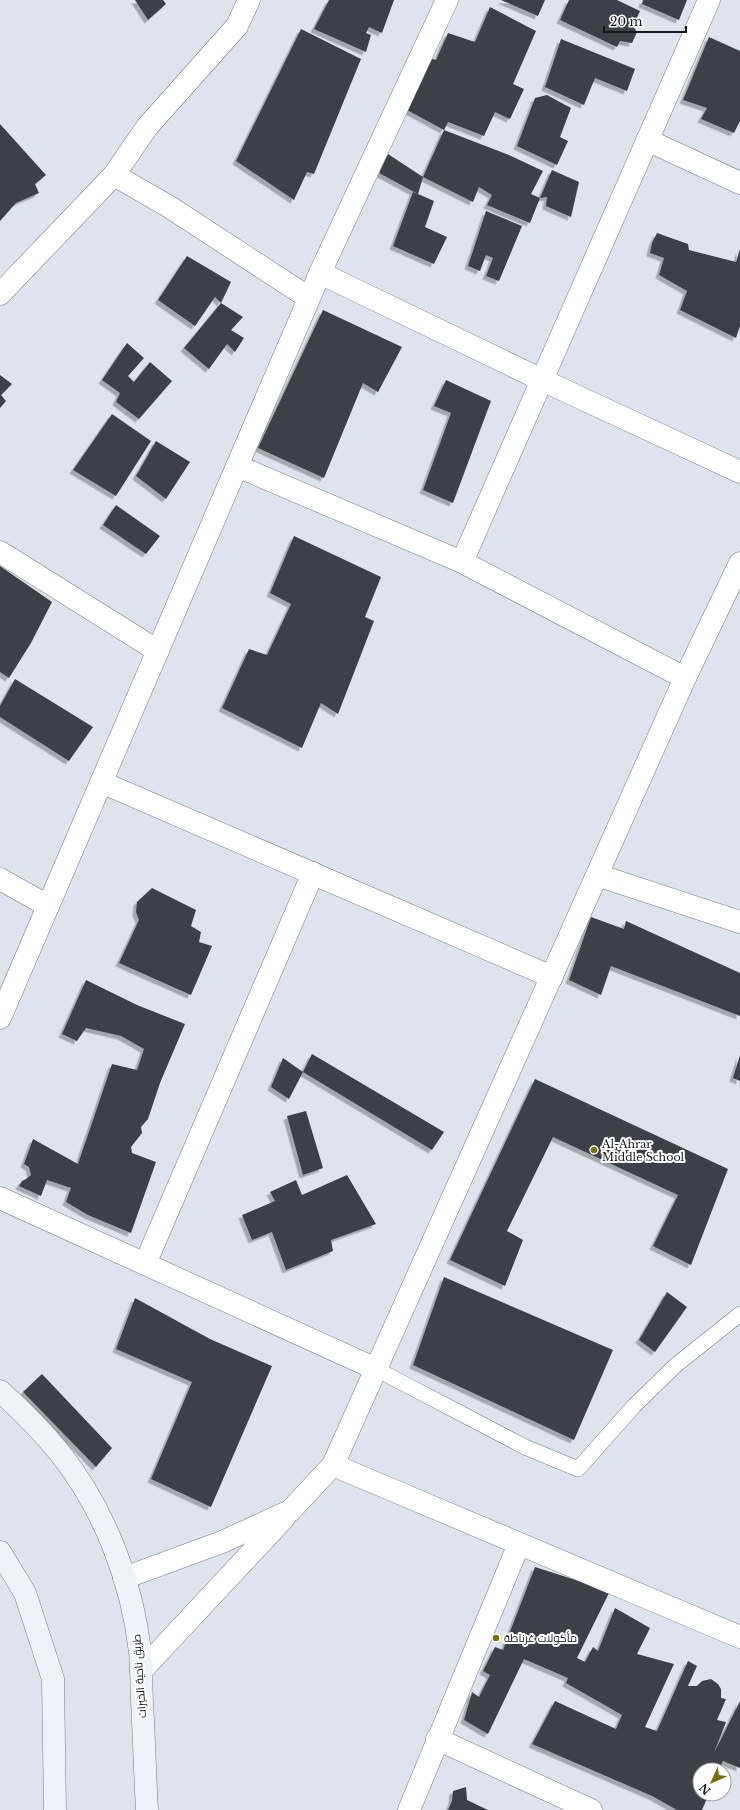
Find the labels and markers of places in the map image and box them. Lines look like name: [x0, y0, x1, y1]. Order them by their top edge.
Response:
place label: Al-Ahrar Middle School: [601, 1137, 685, 1164]
marker: Al-Ahrar Middle School: [589, 1145, 599, 1155]
place label: مأكولات غرناطة: [504, 1631, 577, 1645]
marker: مأكولات غرناطة: [491, 1633, 501, 1643]

